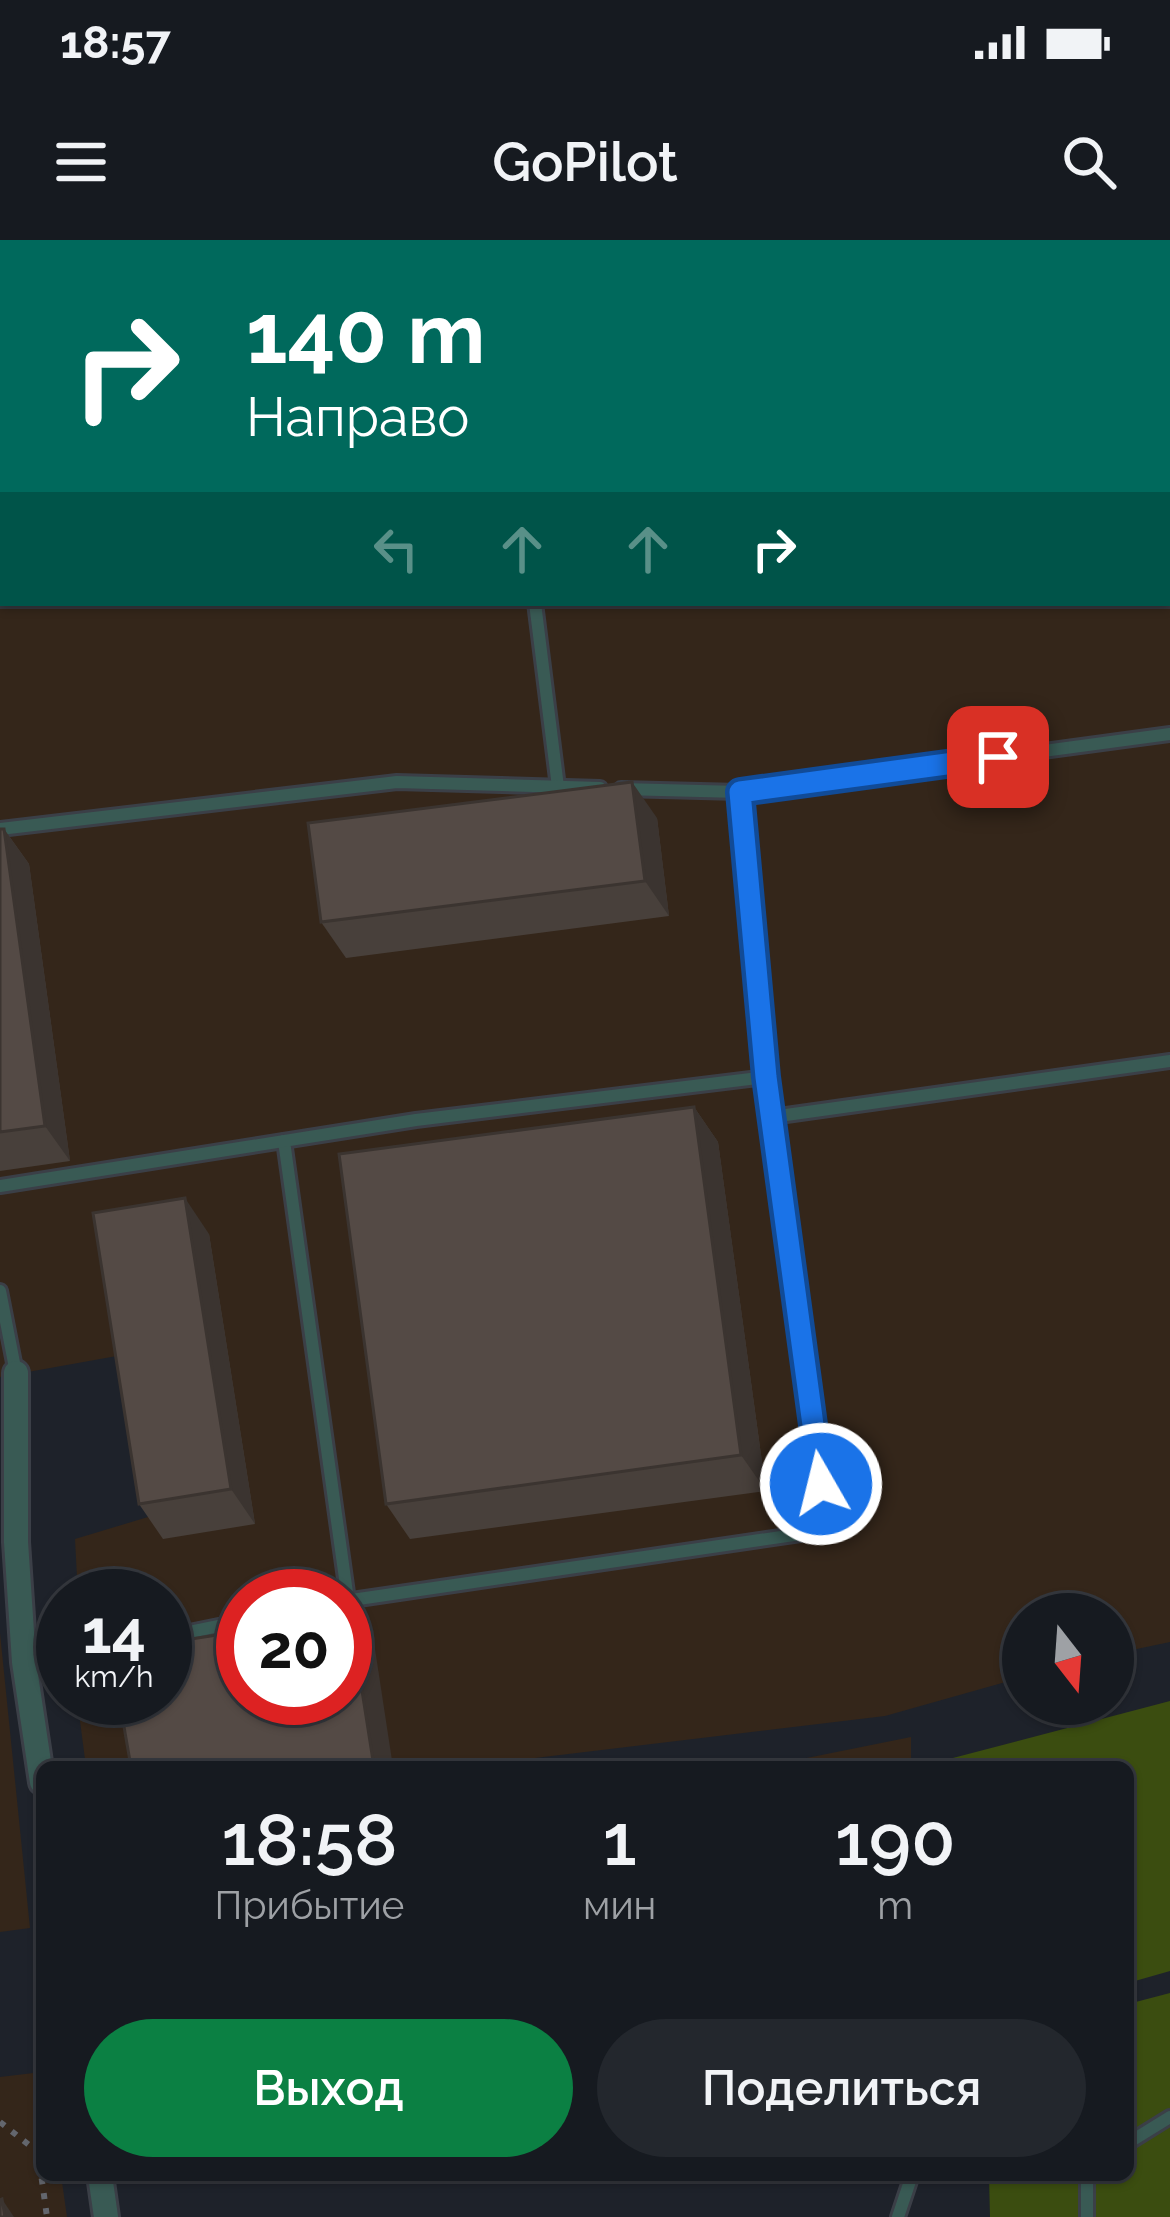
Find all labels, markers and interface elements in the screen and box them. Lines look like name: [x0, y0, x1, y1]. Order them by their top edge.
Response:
text: 18:57: [60, 16, 171, 69]
icon: menu: [48, 129, 114, 195]
icon: search: [1056, 129, 1122, 195]
text: GoPilot: [492, 130, 678, 194]
text: 140 m: [246, 284, 485, 383]
icon: right: [48, 288, 204, 444]
text: Направо: [246, 385, 469, 449]
icon: left: [363, 516, 429, 582]
icon: ahead: [489, 516, 555, 582]
icon: ahead: [615, 516, 681, 582]
icon: right: [741, 516, 807, 582]
pin: [947, 706, 1049, 808]
icon: arrive: [965, 724, 1031, 790]
position arrow: [758, 1421, 884, 1547]
speed limit sign: 20: [216, 1569, 372, 1725]
north arrow: [1002, 1593, 1134, 1725]
map controls: [1002, 1593, 1134, 1725]
text: 14: [82, 1597, 146, 1667]
text: km/h: [74, 1659, 154, 1694]
text: 18:58: [221, 1797, 398, 1882]
text: 1: [603, 1797, 637, 1882]
text: 190: [835, 1797, 955, 1882]
text: Прибытие: [215, 1882, 404, 1928]
text: мин: [583, 1882, 656, 1928]
text: m: [877, 1882, 913, 1928]
button: Выход: [84, 2019, 573, 2157]
button: Поделиться: [597, 2019, 1086, 2157]

